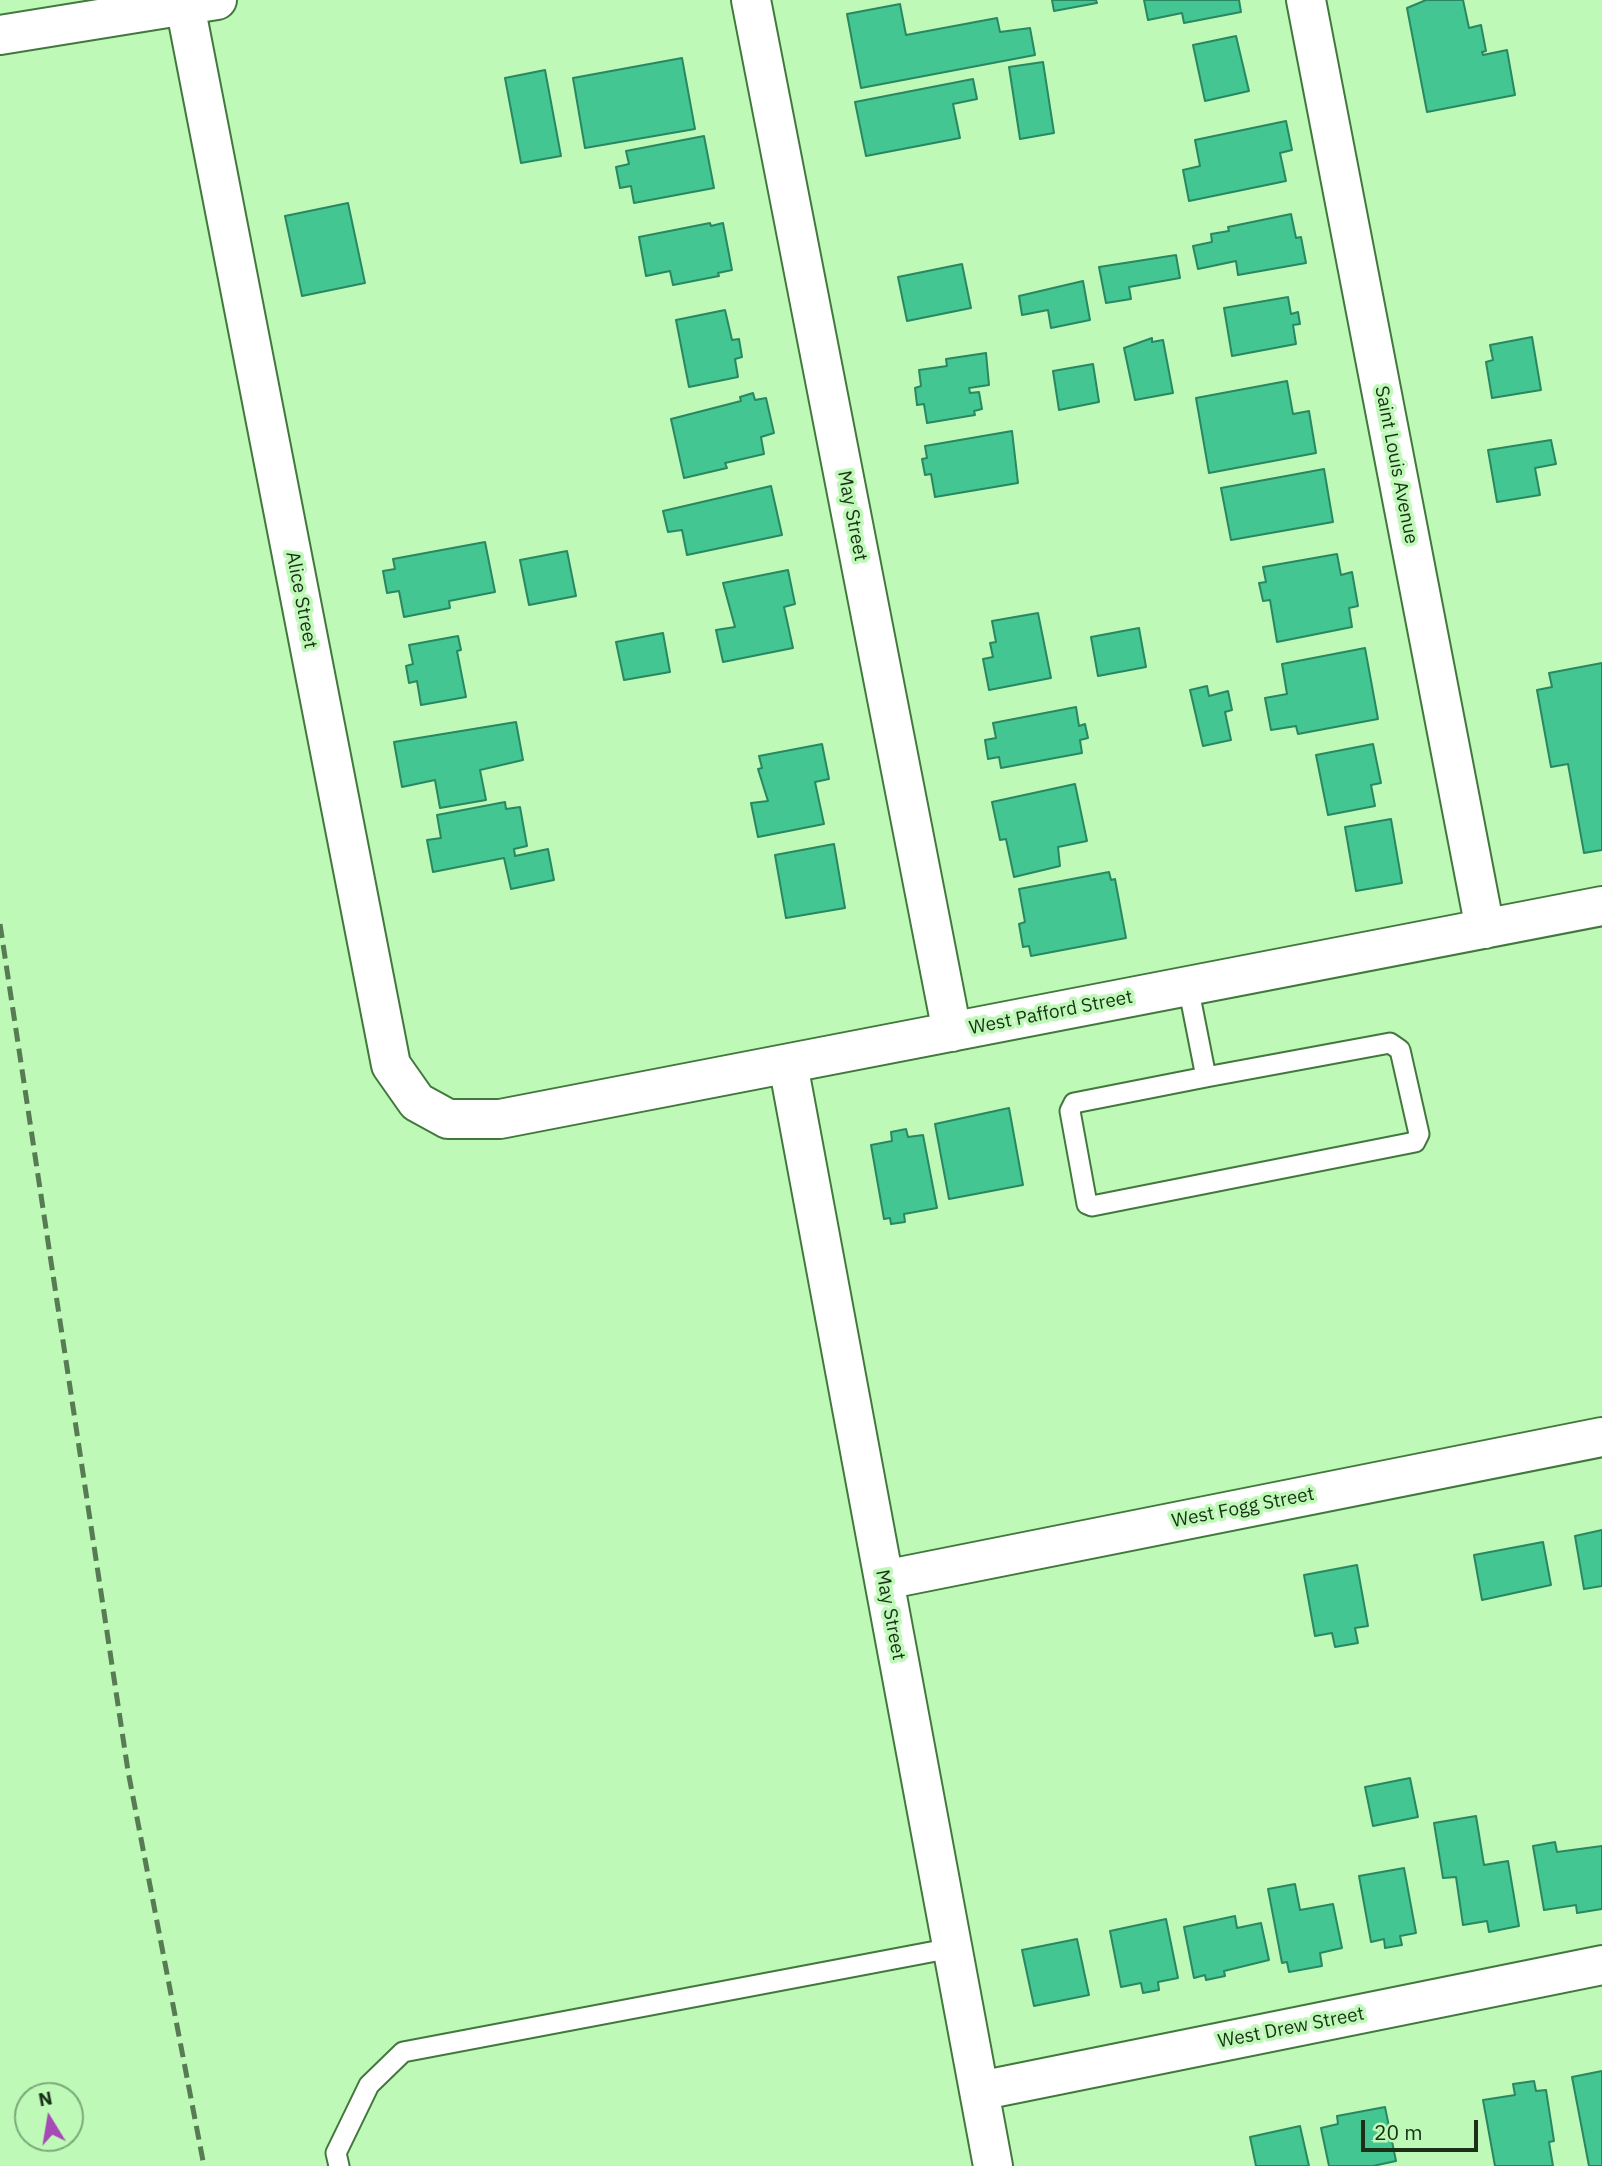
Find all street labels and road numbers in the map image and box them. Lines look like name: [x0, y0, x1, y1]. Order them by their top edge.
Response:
street label: Saint Louis Avenue: [1369, 384, 1423, 546]
street label: May Street: [832, 469, 872, 563]
street label: Alice Street: [280, 549, 322, 651]
street label: West Pafford Street: [967, 986, 1135, 1040]
street label: West Fogg Street: [1170, 1483, 1316, 1533]
street label: May Street: [870, 1568, 910, 1662]
street label: West Drew Street: [1216, 2003, 1366, 2053]

